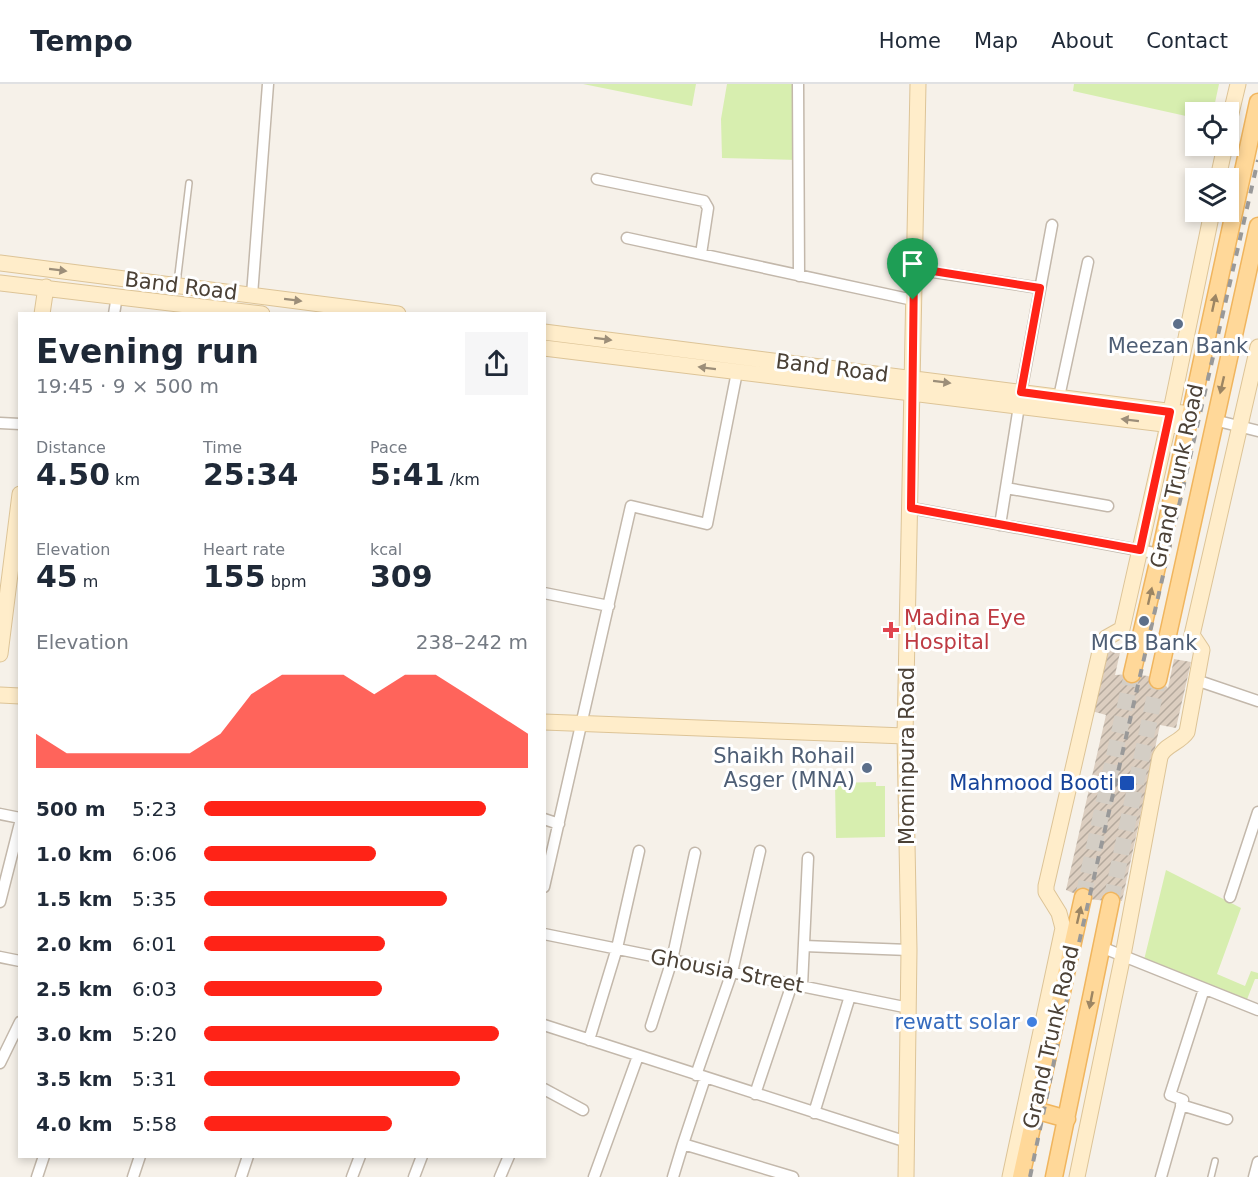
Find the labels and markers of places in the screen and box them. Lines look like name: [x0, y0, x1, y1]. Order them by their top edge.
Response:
pin: [887, 238, 938, 300]
marker: Meezan Bank: [1171, 317, 1185, 331]
place label: Meezan Bank: [1108, 334, 1249, 358]
place label: Madina Eye Hospital: [904, 606, 1026, 654]
marker: MCB Bank: [1137, 614, 1151, 628]
marker: Madina Eye Hospital: [882, 621, 900, 639]
place label: MCB Bank: [1091, 631, 1198, 655]
place label: Shaikh Rohail Asger (MNA): [713, 744, 855, 792]
marker: Shaikh Rohail Asger (MNA): [860, 761, 874, 775]
place label: Mahmood Booti: [949, 771, 1114, 795]
marker: Mahmood Booti: [1118, 774, 1136, 792]
place label: rewatt solar: [895, 1010, 1020, 1034]
marker: rewatt solar: [1025, 1015, 1039, 1029]

